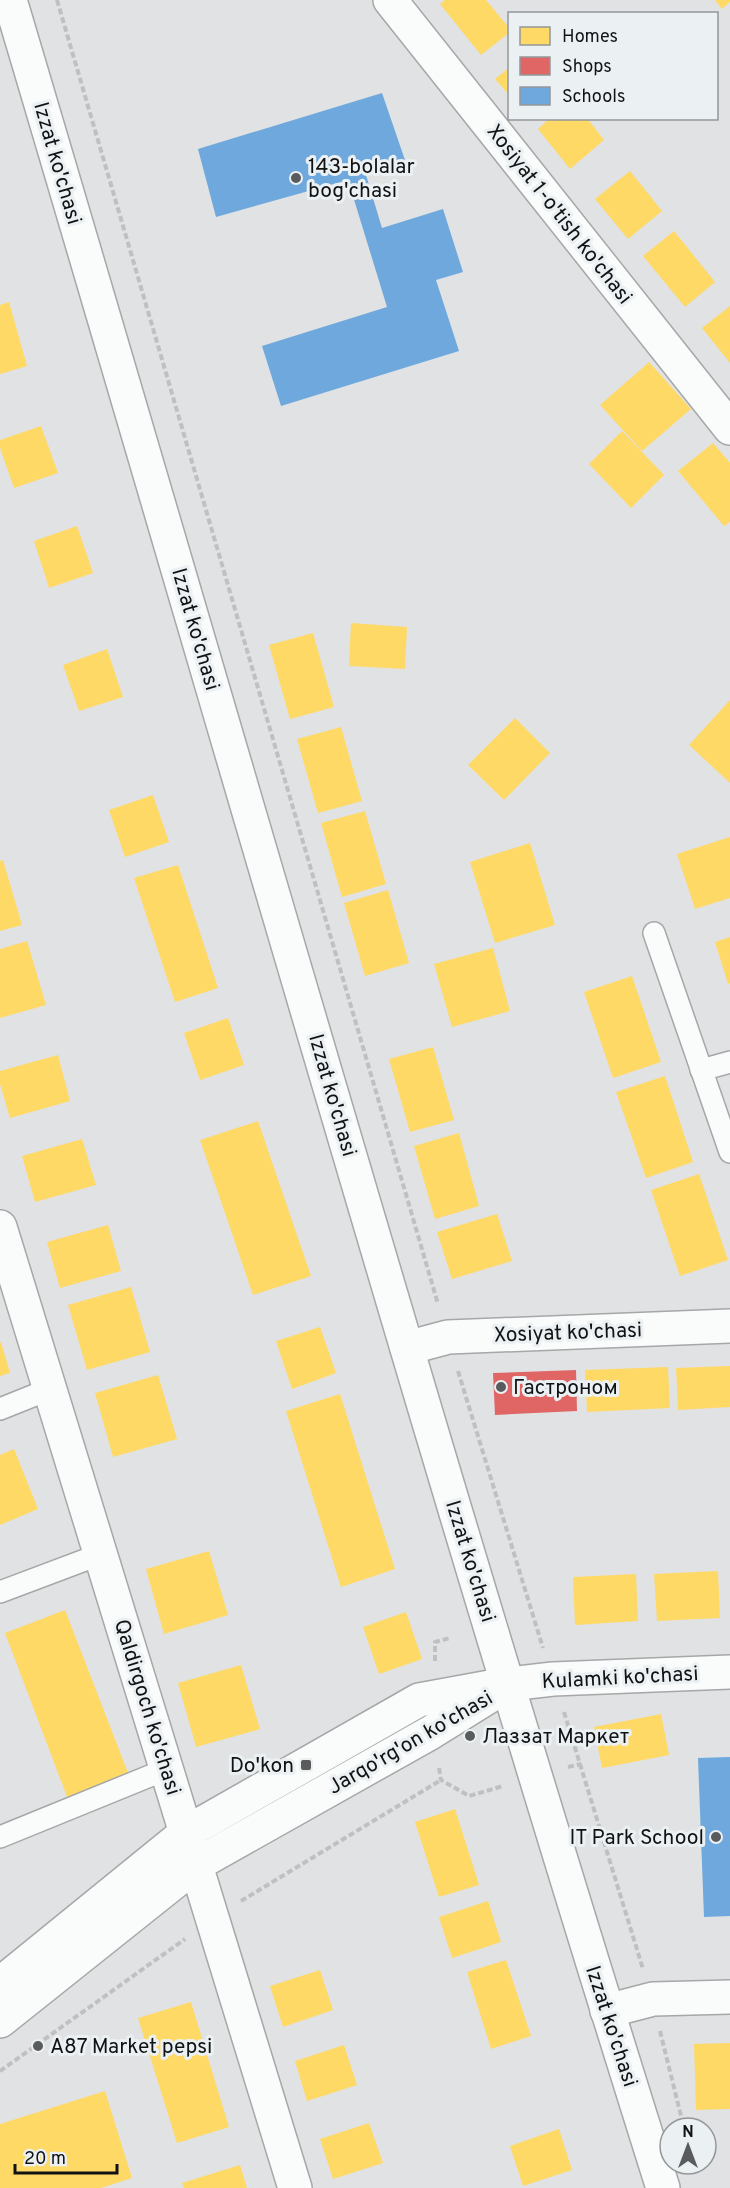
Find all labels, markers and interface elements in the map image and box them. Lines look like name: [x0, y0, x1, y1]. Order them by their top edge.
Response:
legend: [508, 12, 718, 120]
text: Homes: [562, 26, 618, 49]
text: Shops: [562, 56, 612, 79]
text: Schools: [562, 86, 625, 109]
street label: Izzat ko'chasi: [26, 99, 87, 228]
street label: Xosiyat 1-o'tish ko'chasi: [480, 119, 638, 310]
place label: 143-bolalar bog'chasi: [308, 154, 415, 205]
marker: 143-bolalar bog'chasi: [289, 171, 303, 185]
street label: Izzat ko'chasi: [164, 565, 225, 694]
street label: Izzat ko'chasi: [301, 1031, 362, 1160]
street label: Xosiyat ko'chasi: [493, 1317, 643, 1350]
place label: Гастроном: [513, 1375, 618, 1402]
marker: Гастроном: [494, 1380, 508, 1394]
street label: Izzat ko'chasi: [438, 1497, 501, 1626]
street label: Qaldirgoch ko'chasi: [107, 1616, 186, 1799]
street label: Kulamki ko'chasi: [541, 1661, 699, 1696]
street label: Jarqo'rg'on ko'chasi: [323, 1685, 498, 1802]
place label: Лаззат Маркет: [482, 1724, 629, 1751]
marker: Лаззат Маркет: [463, 1729, 477, 1743]
place label: Do'kon: [230, 1753, 294, 1780]
marker: Do'kon: [299, 1758, 313, 1772]
place label: IT Park School: [569, 1825, 704, 1852]
marker: IT Park School: [709, 1830, 723, 1844]
street label: Izzat ko'chasi: [578, 1962, 643, 2091]
place label: A87 Market pepsi: [50, 2034, 212, 2061]
marker: A87 Market pepsi: [31, 2039, 45, 2053]
north arrow: [658, 2116, 718, 2176]
text: N: [682, 2123, 694, 2143]
scale bar: [15, 2137, 117, 2175]
text: 20 m: [24, 2148, 66, 2171]

